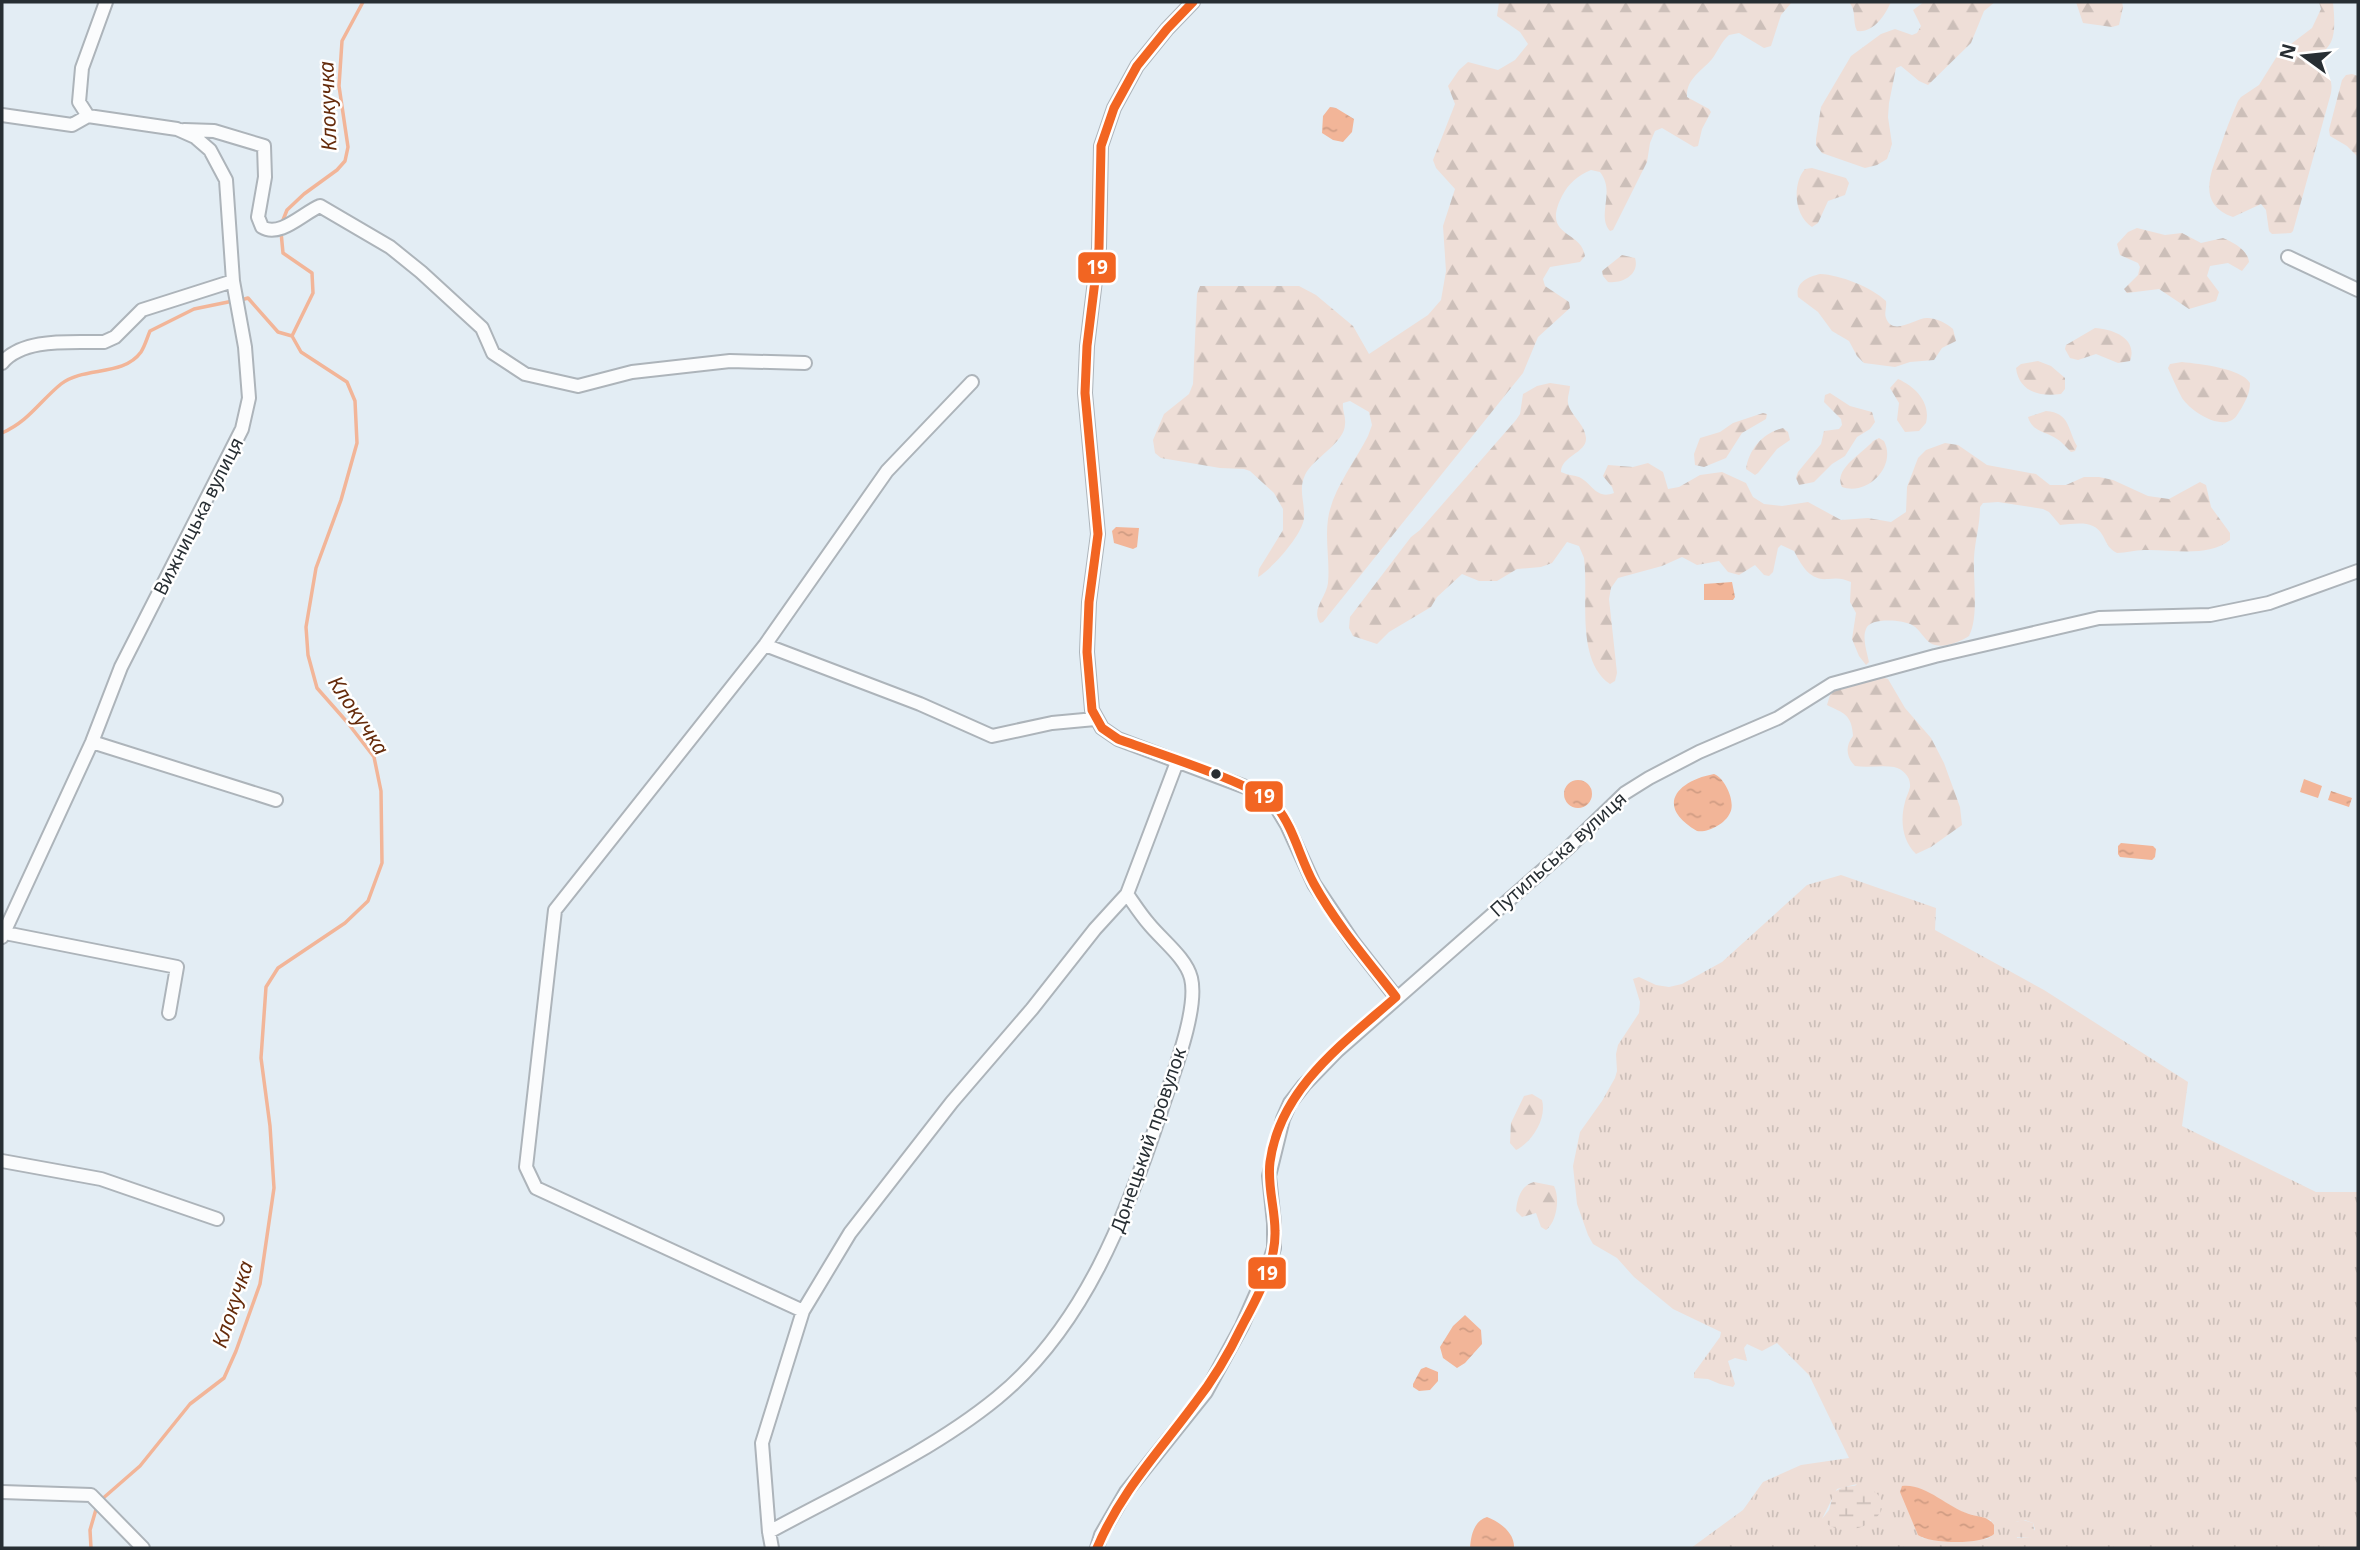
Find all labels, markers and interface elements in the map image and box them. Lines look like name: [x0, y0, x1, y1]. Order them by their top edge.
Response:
north arrow: [2269, 21, 2339, 91]
text: N: [2273, 41, 2302, 62]
water label: Клокучка: [311, 60, 343, 151]
line badge: 19: [1077, 251, 1117, 284]
text: 19: [1086, 254, 1108, 280]
street label: Вижницька вулиця: [147, 433, 249, 599]
water label: Клокучка: [322, 670, 396, 760]
unlabelled marker: [1209, 767, 1223, 781]
line badge: 19: [1244, 780, 1284, 813]
text: 19: [1253, 783, 1275, 809]
street label: Путильська вулиця: [1484, 786, 1632, 922]
street label: Донецький провулок: [1104, 1044, 1192, 1236]
line badge: 19: [1247, 1256, 1287, 1290]
water label: Клокучка: [205, 1257, 259, 1351]
text: 19: [1256, 1260, 1278, 1286]

